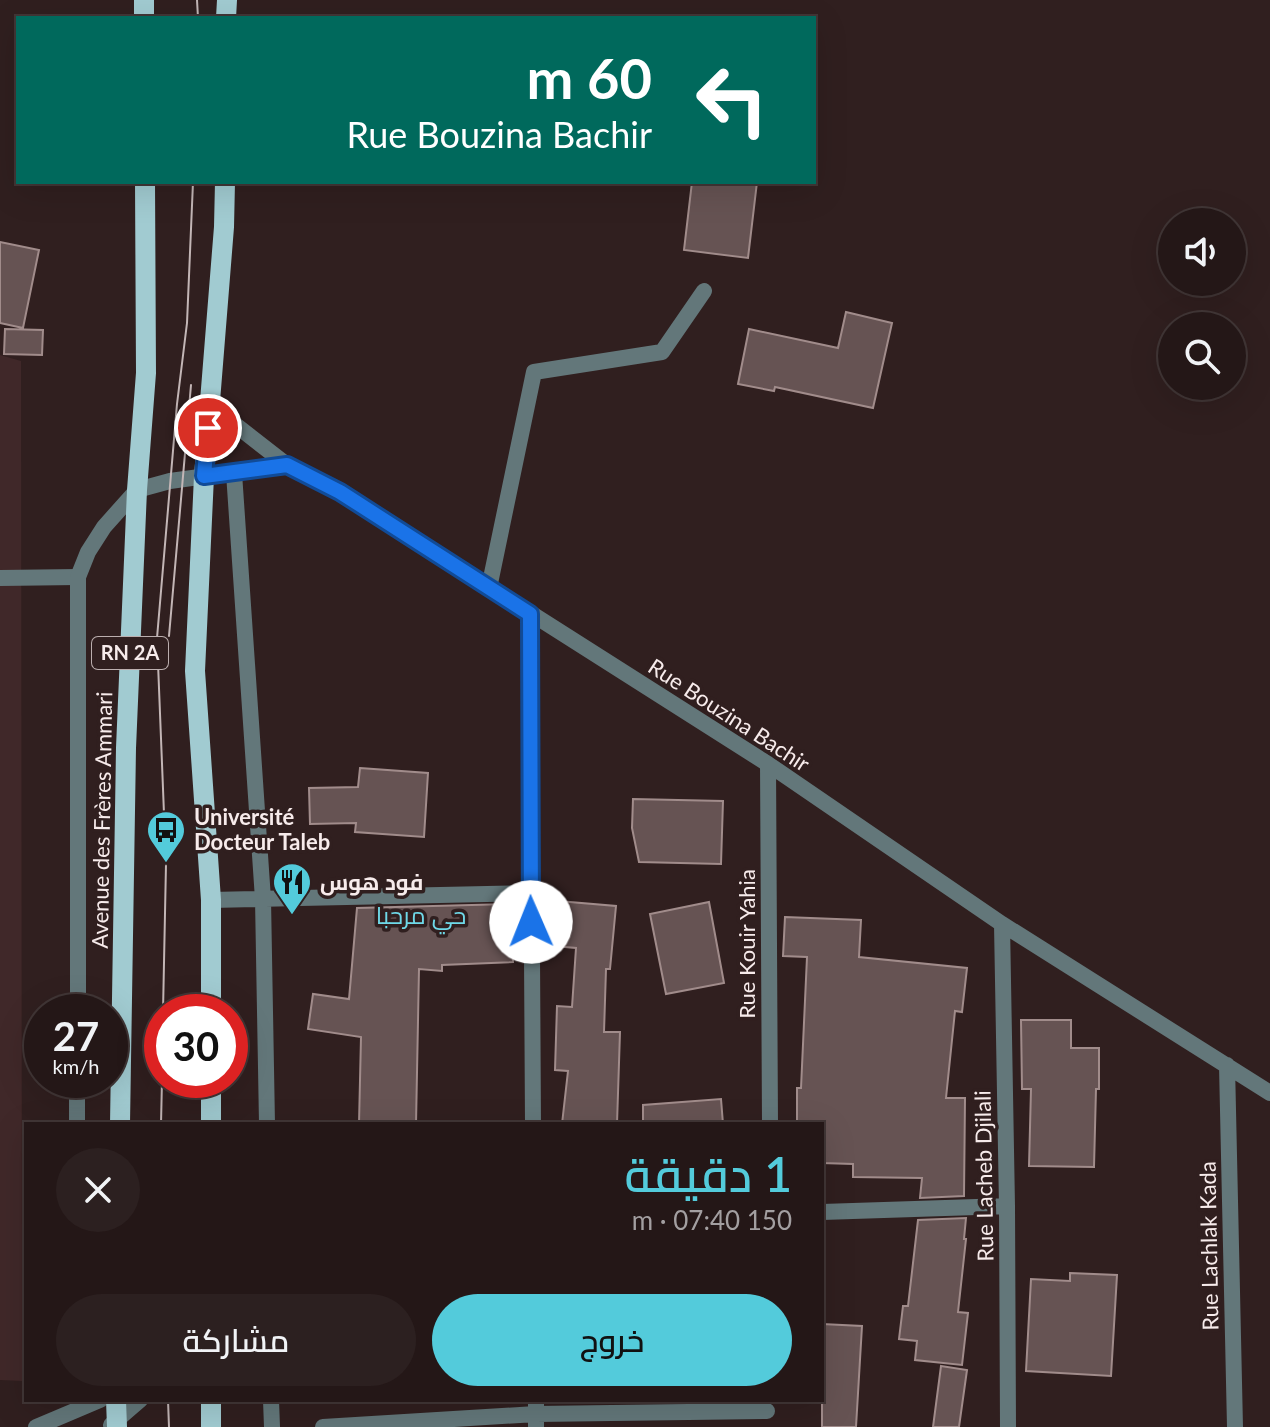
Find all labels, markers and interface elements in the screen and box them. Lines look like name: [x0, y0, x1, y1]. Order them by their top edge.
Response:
text: 60 m: [527, 44, 652, 111]
icon: left: [680, 48, 784, 152]
text: Rue Bouzina Bachir: [346, 112, 652, 156]
map controls: [1158, 208, 1246, 400]
button: sound: [1158, 208, 1246, 296]
button: search: [1158, 312, 1246, 400]
pin: [174, 394, 242, 462]
icon: arrive: [186, 406, 230, 450]
road number: RN 2A: [92, 637, 168, 669]
street label: Rue Bouzina Bachir: [644, 652, 815, 777]
street label: Avenue des Frères Ammari: [86, 691, 117, 949]
place label: Université Docteur Taleb: [194, 803, 330, 855]
bus stop icon: Université Docteur Taleb: [145, 809, 187, 864]
restaurant icon: فود هوس: [271, 861, 313, 916]
place label: فود هوس: [320, 868, 423, 896]
street label: Rue Kouir Yahia: [733, 869, 760, 1019]
position arrow: [489, 880, 573, 964]
district label: حي مرحبا: [376, 900, 466, 935]
speed limit sign: 30: [144, 994, 248, 1098]
text: 27: [53, 1012, 99, 1060]
text: km/h: [53, 1054, 99, 1078]
street label: Rue Lacheb Djilali: [969, 1090, 998, 1262]
text: 1 دقيقة: [624, 1145, 792, 1202]
button: close: [56, 1148, 140, 1232]
street label: Rue Lachlak Kada: [1194, 1161, 1223, 1331]
text: 150 m · 07:40: [632, 1204, 792, 1236]
button: مشاركة: [56, 1294, 416, 1386]
button: خروج: [432, 1294, 792, 1386]

